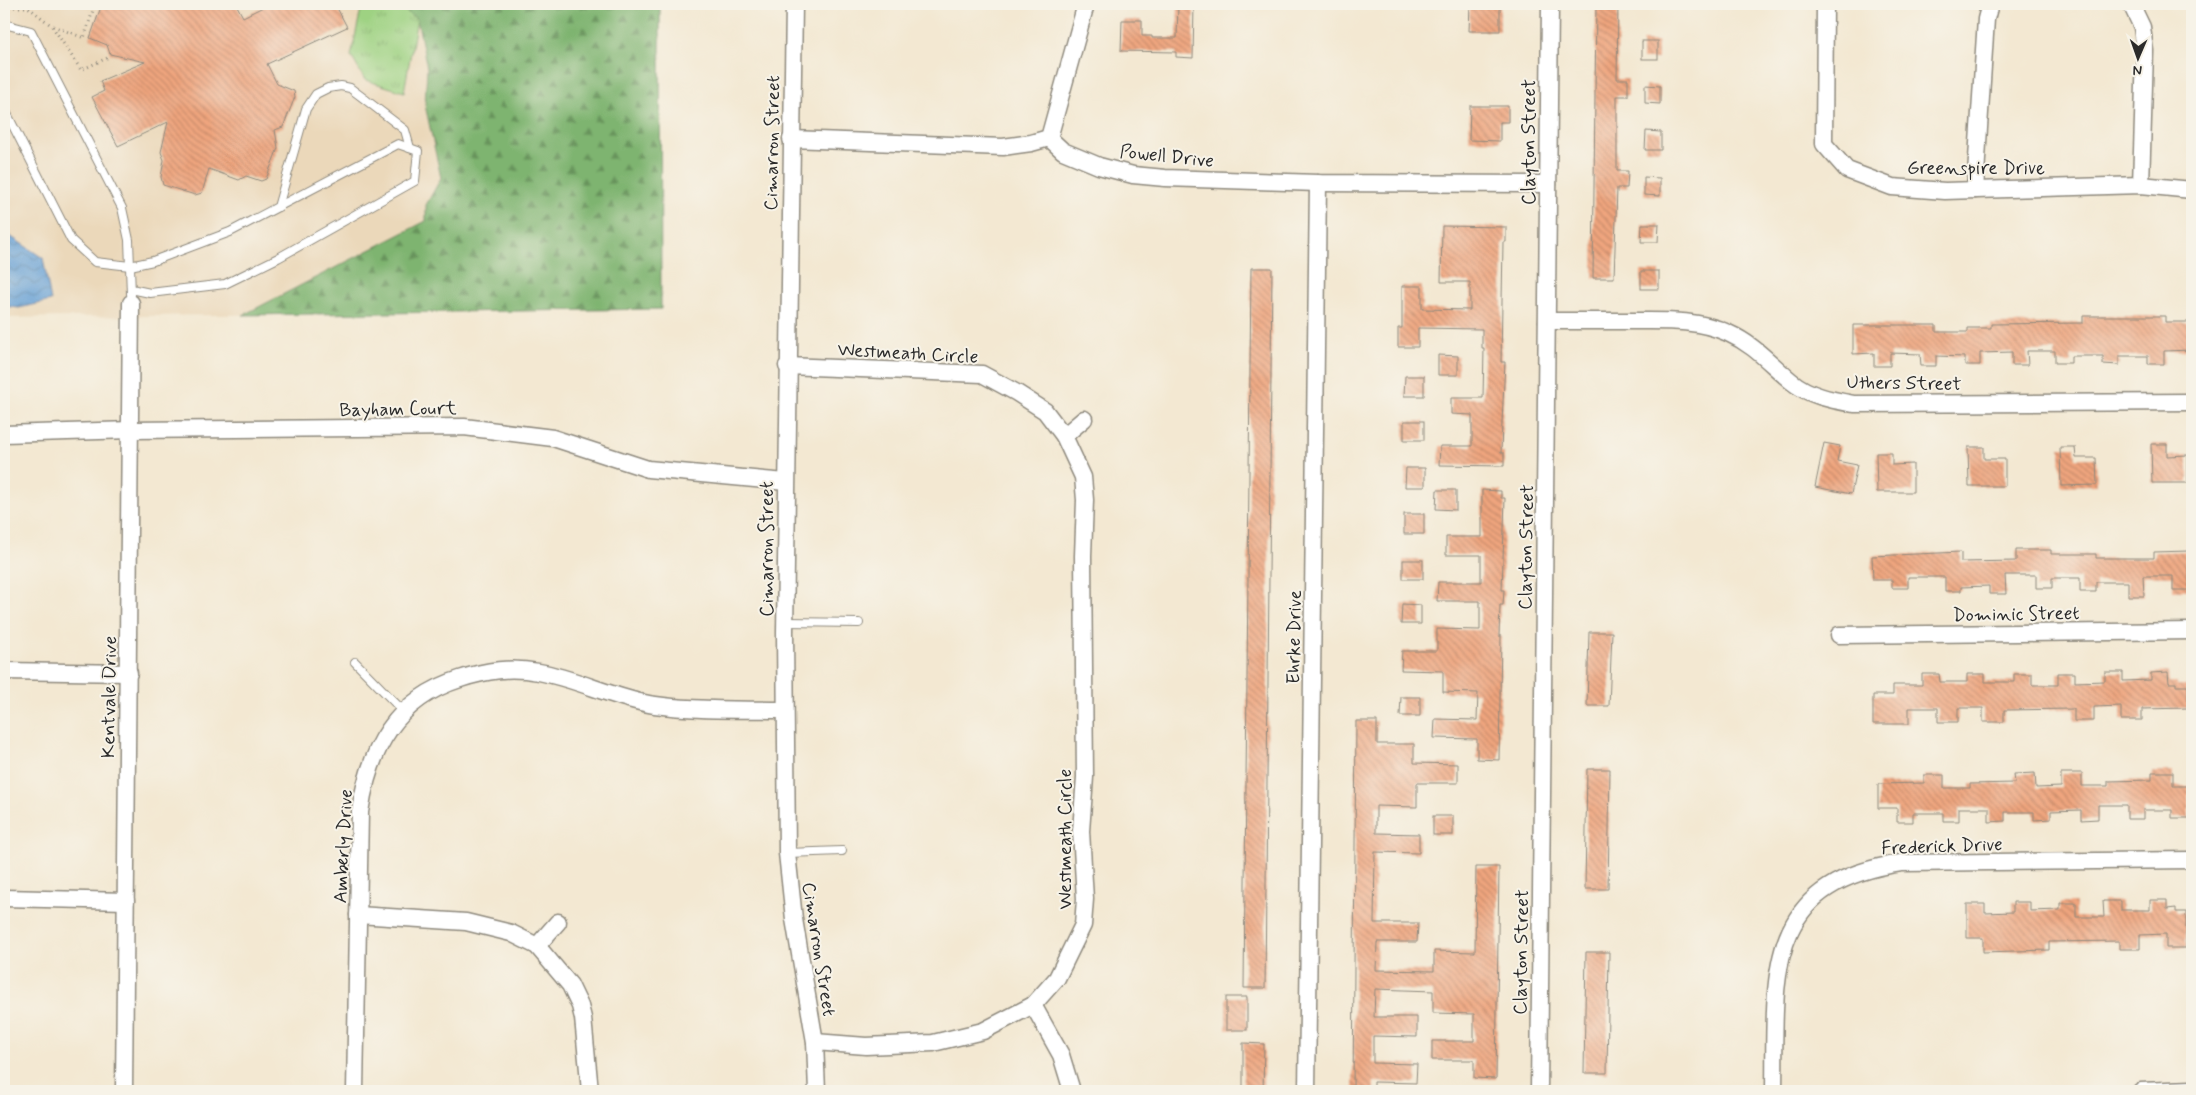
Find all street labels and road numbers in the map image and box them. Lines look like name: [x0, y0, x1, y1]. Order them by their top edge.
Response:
street label: Cimarron Street: [759, 75, 786, 211]
street label: Clayton Street: [1517, 79, 1542, 205]
street label: Powell Drive: [1118, 139, 1215, 174]
street label: Greenspire Drive: [1907, 156, 2045, 181]
street label: Westmeath Circle: [837, 337, 979, 370]
street label: Uthers Street: [1846, 370, 1962, 397]
street label: Bayham Court: [339, 396, 457, 423]
street label: Cimarron Street: [755, 481, 780, 617]
street label: Clayton Street: [1513, 484, 1540, 610]
street label: Ehrke Drive: [1281, 590, 1308, 684]
street label: Dominic Street: [1952, 601, 2080, 628]
street label: Kentvale Drive: [96, 636, 123, 758]
street label: Westmeath Circle: [1053, 769, 1078, 909]
street label: Amberly Drive: [328, 788, 359, 904]
street label: Frederick Drive: [1881, 832, 2003, 861]
street label: Cimarron Street: [796, 880, 841, 1018]
street label: Clayton Street: [1508, 889, 1535, 1015]

